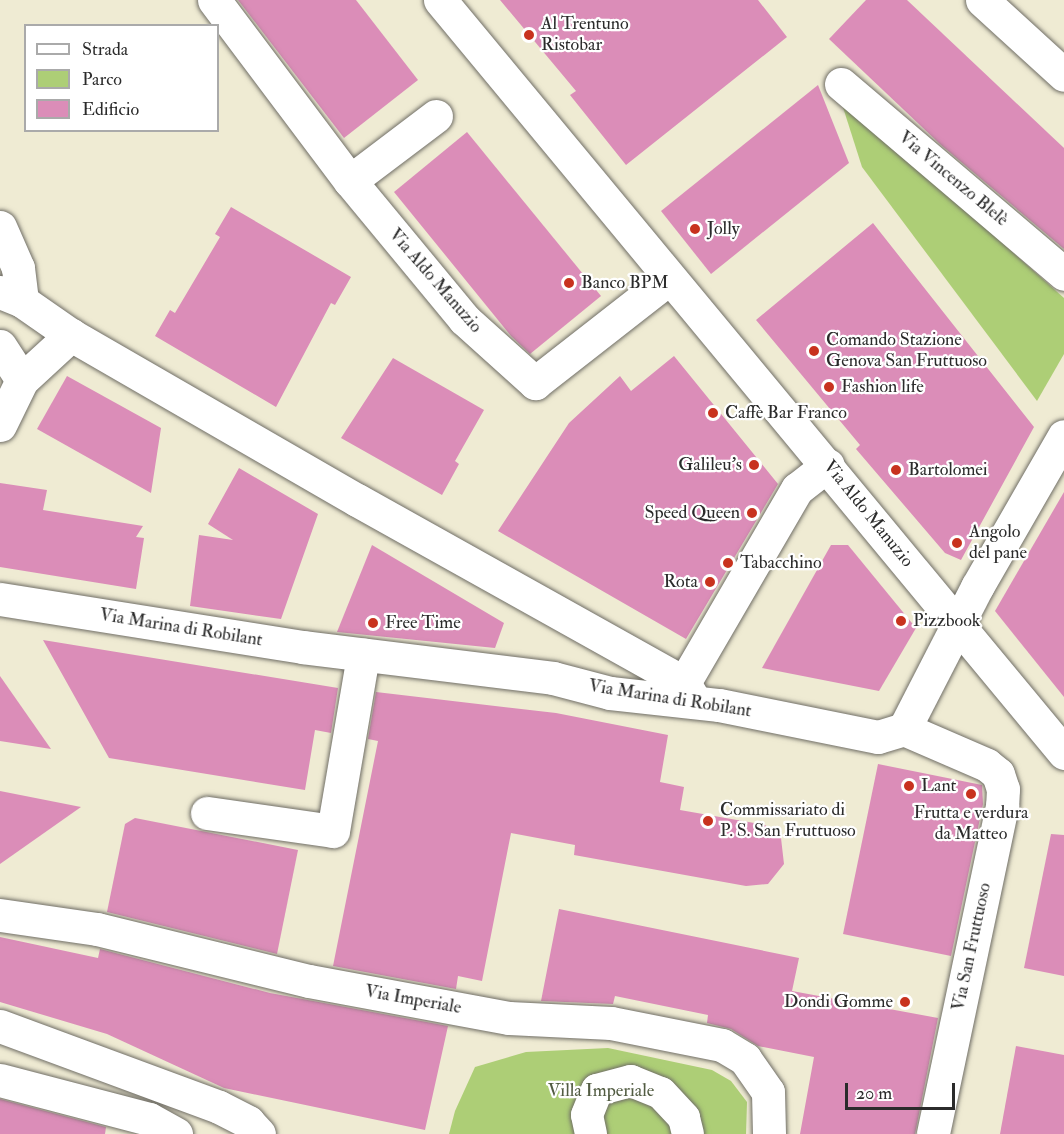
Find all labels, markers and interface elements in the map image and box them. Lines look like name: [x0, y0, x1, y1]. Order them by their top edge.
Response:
place label: Al Trentuno Ristobar: [541, 14, 629, 57]
legend: [24, 24, 219, 132]
marker: Al Trentuno Ristobar: [522, 28, 536, 42]
text: Strada: [82, 38, 128, 61]
text: Parco: [82, 68, 122, 91]
text: Edificio: [82, 98, 139, 121]
street label: Via Vincenzo Blelè: [894, 127, 1012, 231]
place label: Jolly: [707, 218, 740, 240]
marker: Jolly: [688, 222, 702, 236]
street label: Via Aldo Manuzio: [384, 224, 486, 338]
place label: Banco BPM: [581, 272, 669, 294]
marker: Banco BPM: [562, 276, 576, 290]
place label: Comando Stazione Genova San Fruttuoso: [826, 330, 987, 372]
marker: Comando Stazione Genova San Fruttuoso: [807, 344, 821, 358]
place label: Fashion life: [841, 376, 924, 398]
marker: Fashion life: [822, 380, 836, 394]
place label: Caffè Bar Franco: [725, 402, 847, 424]
marker: Caffè Bar Franco: [706, 406, 720, 420]
place label: Galileu's: [678, 454, 742, 476]
street label: Via Aldo Manuzio: [818, 456, 918, 572]
marker: Galileu's: [747, 458, 761, 472]
place label: Bartolomei: [908, 459, 988, 481]
marker: Bartolomei: [889, 463, 903, 477]
place label: Speed Queen: [644, 502, 740, 524]
marker: Speed Queen: [745, 506, 759, 520]
place label: Angolo del pane: [969, 522, 1027, 564]
marker: Angolo del pane: [950, 536, 964, 550]
place label: Tabacchino: [740, 552, 822, 574]
marker: Tabacchino: [721, 556, 735, 570]
place label: Rota: [663, 571, 698, 593]
marker: Rota: [703, 575, 717, 589]
street label: Via Marina di Robilant: [98, 604, 264, 652]
place label: Pizzbook: [913, 610, 980, 632]
place label: Free Time: [385, 612, 461, 634]
marker: Pizzbook: [894, 614, 908, 628]
marker: Free Time: [366, 616, 380, 630]
street label: Via Marina di Robilant: [587, 675, 753, 723]
place label: Lant: [921, 775, 956, 797]
marker: Lant: [902, 779, 916, 793]
marker: Frutta e verdura da Matteo: [964, 787, 978, 801]
place label: Commissariato di P. S. San Fruttuoso: [720, 800, 856, 842]
place label: Frutta e verdura da Matteo: [914, 803, 1028, 846]
marker: Commissariato di P. S. San Fruttuoso: [701, 814, 715, 828]
street label: Via San Fruttuoso: [948, 881, 996, 1013]
street label: Via Imperiale: [363, 981, 463, 1019]
place label: Dondi Gomme: [784, 991, 893, 1013]
marker: Dondi Gomme: [898, 995, 912, 1009]
scale bar: [848, 1071, 958, 1109]
park label: Villa Imperiale: [548, 1080, 654, 1102]
text: 20 m: [856, 1082, 892, 1105]

